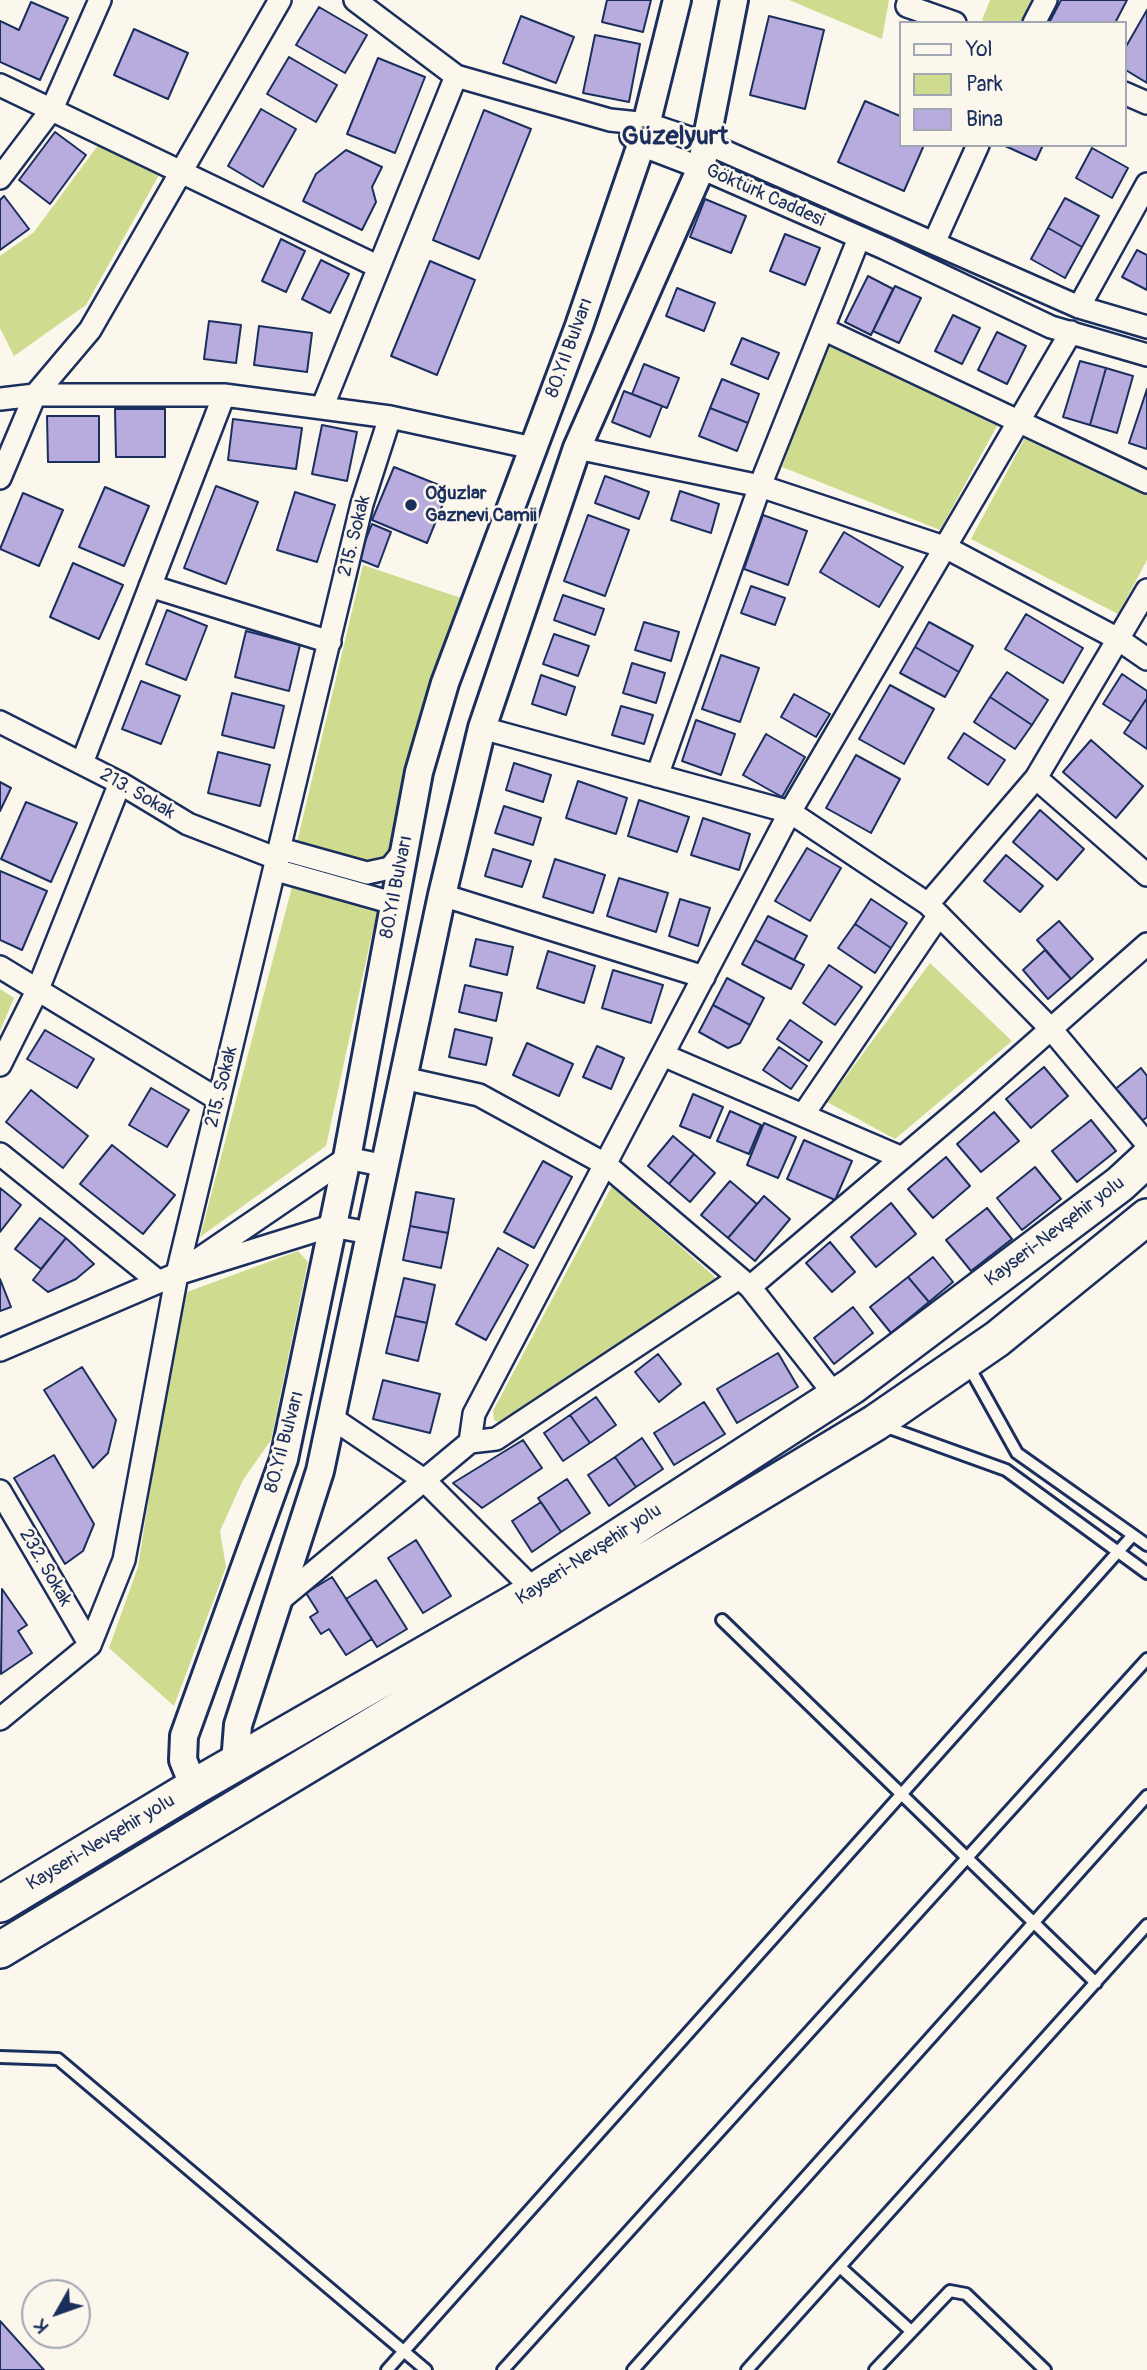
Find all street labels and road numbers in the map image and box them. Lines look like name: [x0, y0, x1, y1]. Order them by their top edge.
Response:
street label: Göktürk Caddesi: [702, 160, 828, 232]
street label: 80.Yıl Bulvarı: [541, 295, 599, 401]
street label: 215. Sokak: [334, 493, 376, 579]
street label: 213. Sokak: [95, 763, 179, 825]
street label: 80.Yıl Bulvarı: [376, 834, 418, 940]
street label: 215. Sokak: [201, 1044, 243, 1130]
street label: Kayseri-Nevşehir yolu: [981, 1172, 1129, 1292]
street label: 80.Yıl Bulvarı: [260, 1389, 310, 1495]
street label: Kayseri-Nevşehir yolu: [512, 1499, 666, 1611]
street label: 232. Sokak: [14, 1525, 76, 1611]
street label: Kayseri-Nevşehir yolu: [23, 1790, 179, 1896]

